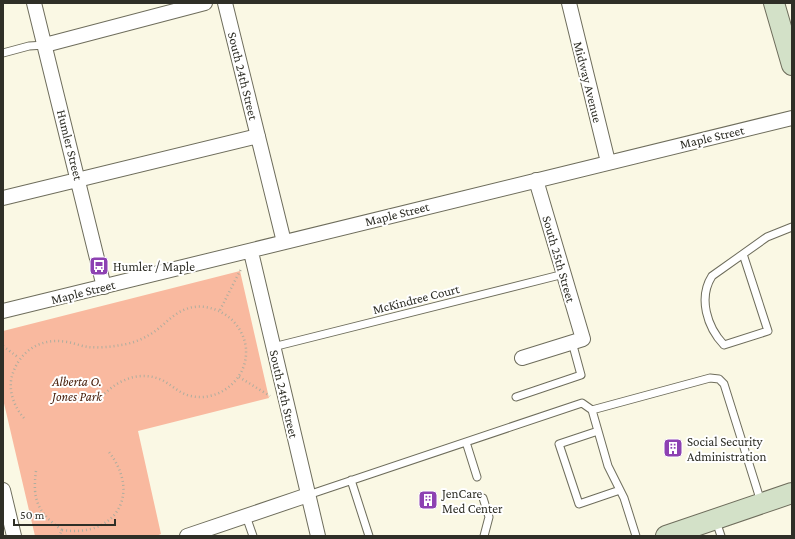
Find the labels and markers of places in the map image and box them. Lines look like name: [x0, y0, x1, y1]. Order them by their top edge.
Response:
bus stop icon: Humler / Maple: [88, 255, 110, 277]
place label: Humler / Maple: [113, 259, 195, 274]
place label: Social Security Administration: [687, 434, 766, 464]
building icon: Social Security Administration: [662, 437, 684, 459]
place label: JenCare Med Center: [441, 486, 503, 516]
building icon: JenCare Med Center: [417, 489, 439, 511]

